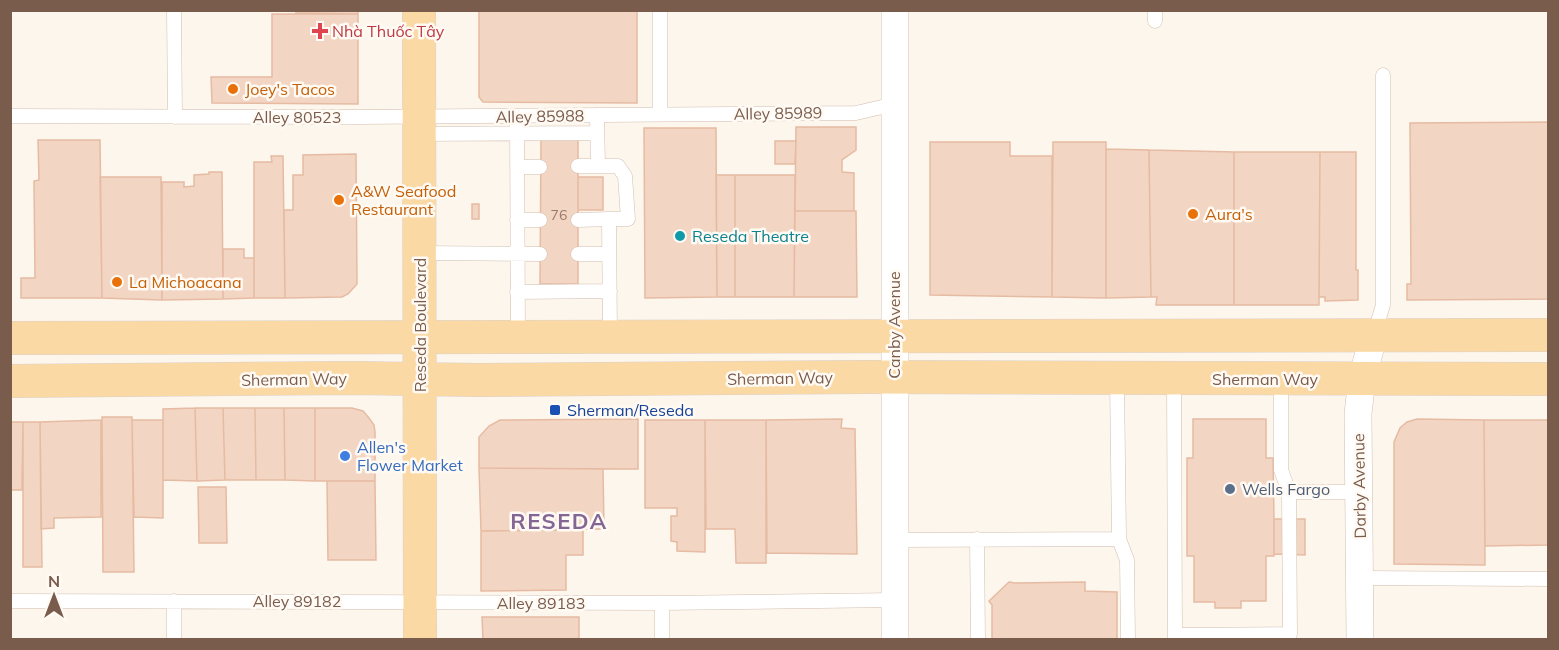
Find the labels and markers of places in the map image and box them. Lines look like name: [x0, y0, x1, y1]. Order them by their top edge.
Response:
place label: Nhà Thuốc Tây: [332, 21, 445, 41]
marker: Nhà Thuốc Tây: [313, 24, 327, 38]
place label: Joey's Tacos: [245, 79, 335, 99]
marker: Joey's Tacos: [226, 82, 240, 96]
place label: A&W Seafood Restaurant: [351, 181, 456, 219]
marker: A&W Seafood Restaurant: [332, 193, 346, 207]
place label: Aura's: [1205, 204, 1253, 224]
marker: Aura's: [1186, 207, 1200, 221]
place label: Reseda Theatre: [692, 226, 809, 246]
marker: Reseda Theatre: [673, 229, 687, 243]
place label: La Michoacana: [129, 272, 242, 292]
marker: La Michoacana: [110, 275, 124, 289]
place label: Sherman/Reseda: [567, 400, 694, 420]
marker: Sherman/Reseda: [548, 403, 562, 417]
place label: Allen's Flower Market: [357, 437, 463, 475]
marker: Allen's Flower Market: [338, 449, 352, 463]
place label: Wells Fargo: [1242, 479, 1330, 499]
marker: Wells Fargo: [1223, 482, 1237, 496]

